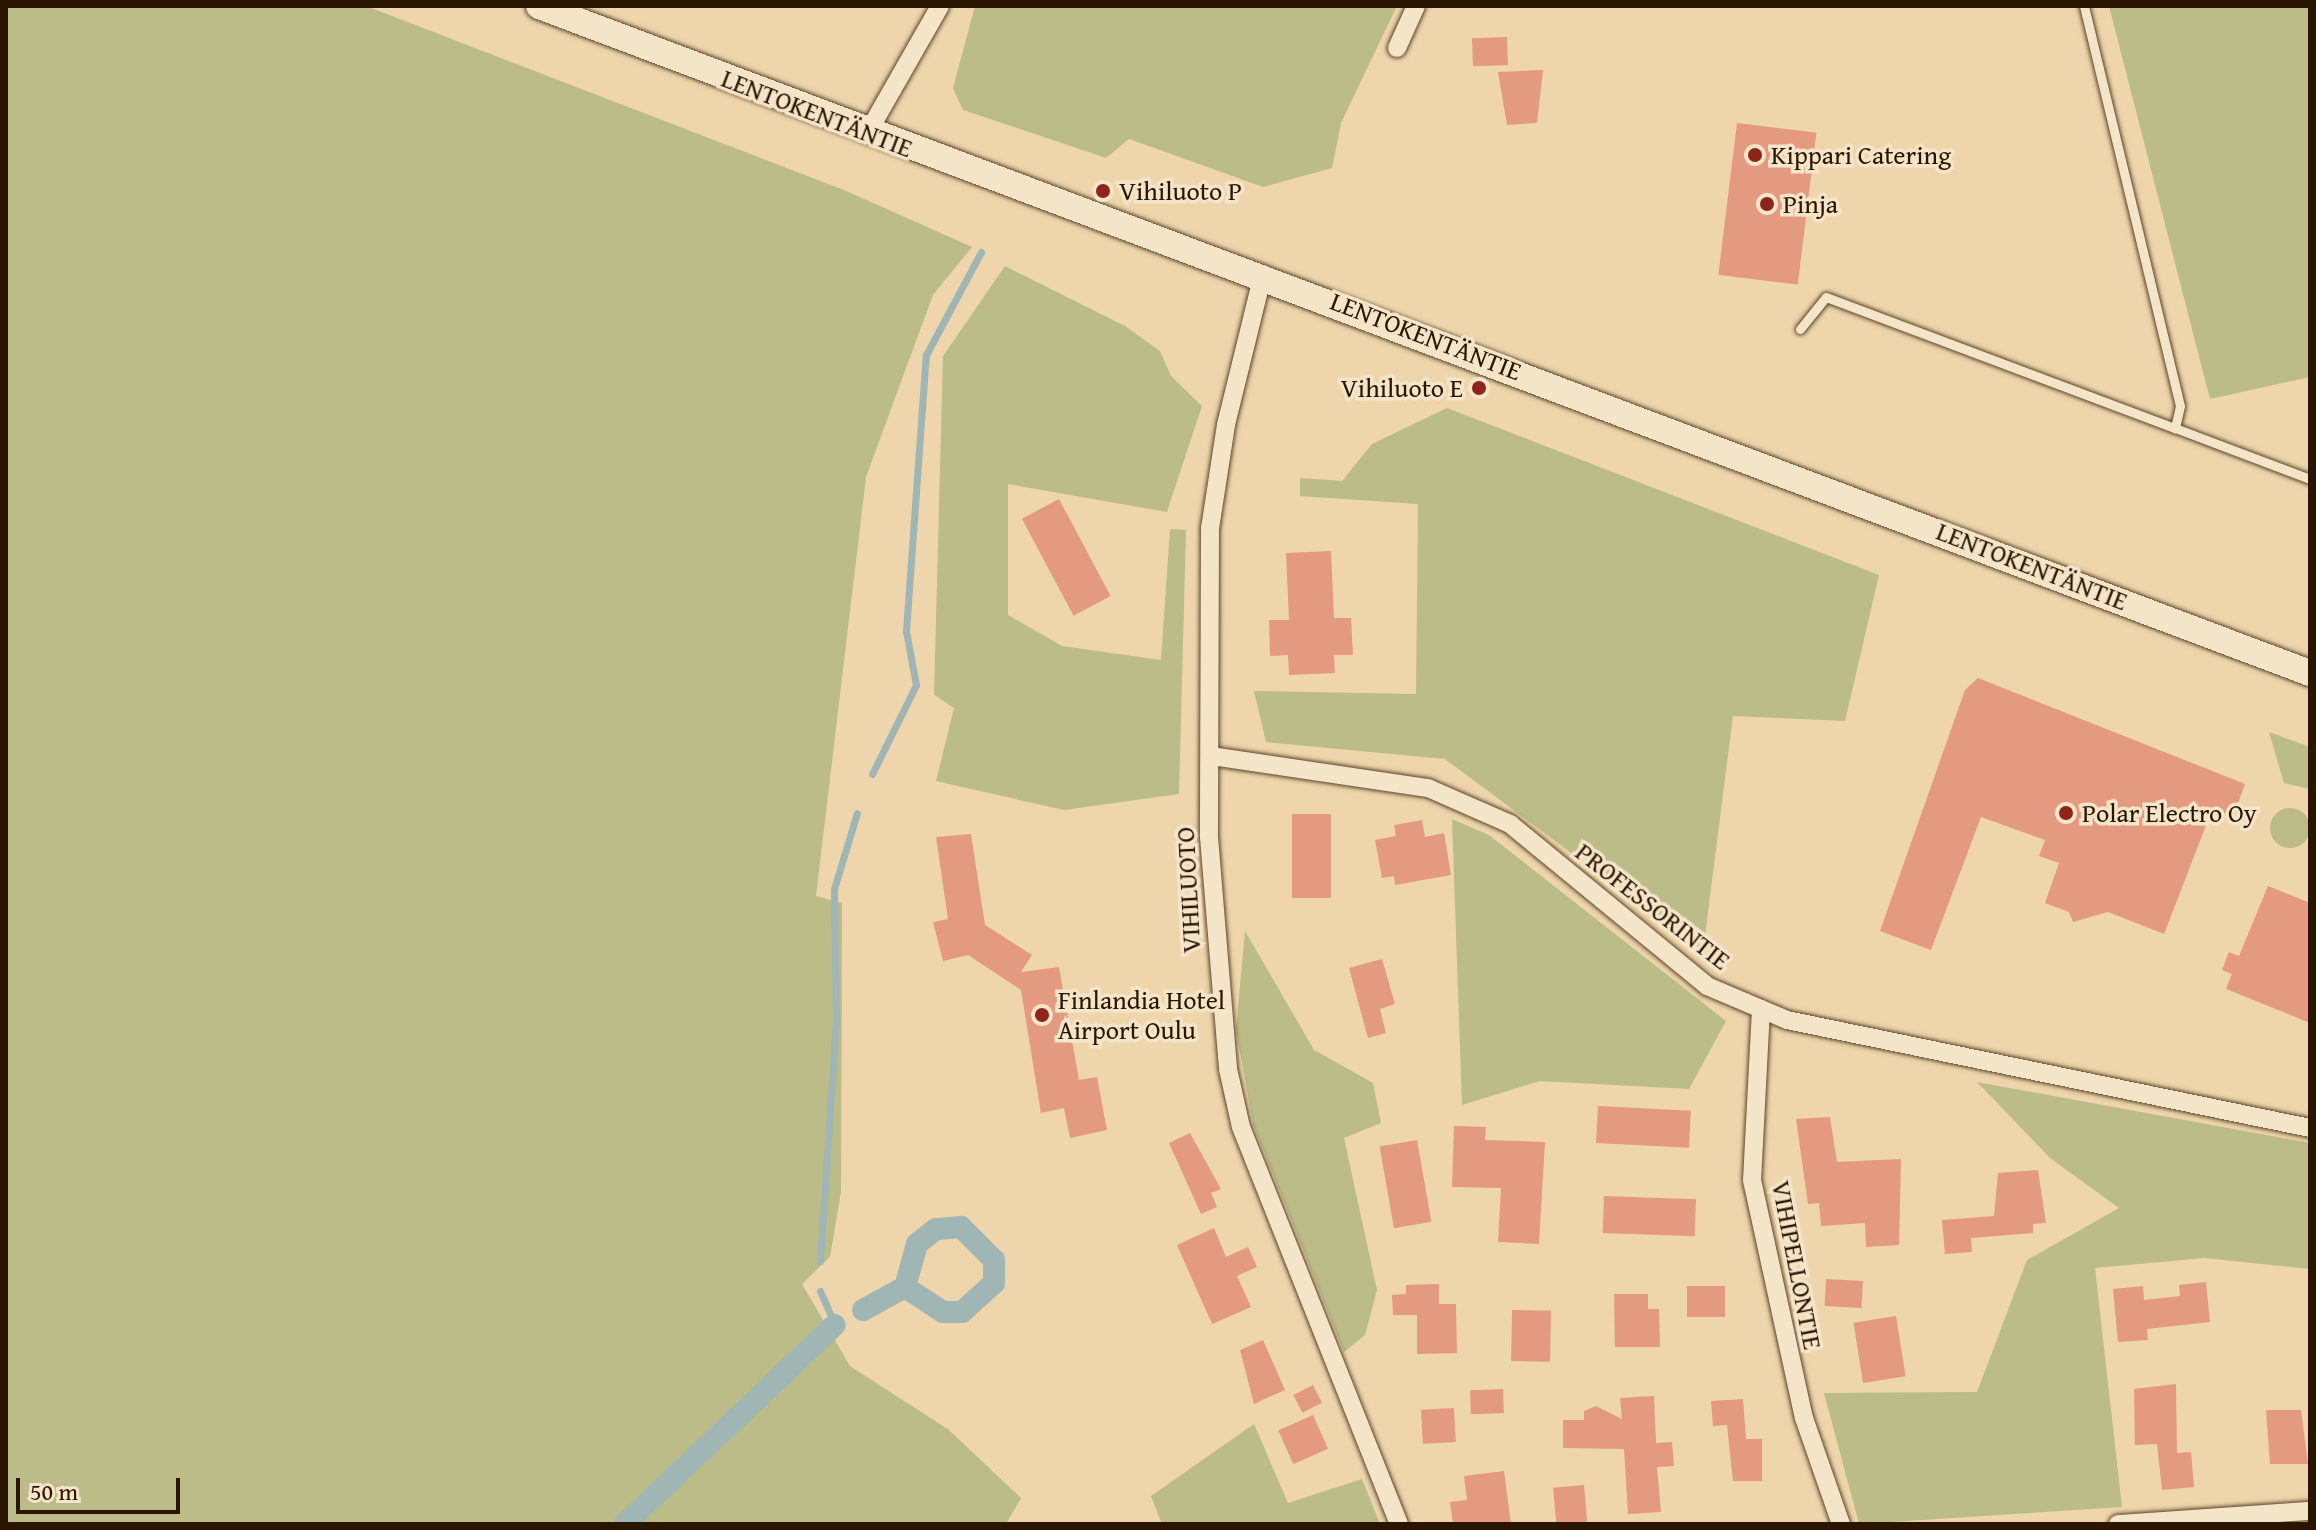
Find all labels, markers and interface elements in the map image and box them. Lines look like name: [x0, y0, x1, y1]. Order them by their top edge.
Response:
street label: LENTOKENTÄNTIE: [717, 62, 917, 164]
place label: Kippari Catering: [1771, 139, 1951, 171]
marker: Kippari Catering: [1746, 146, 1764, 164]
place label: Vihiluoto P: [1119, 175, 1242, 207]
marker: Vihiluoto P: [1094, 182, 1112, 200]
place label: Pinja: [1783, 188, 1838, 220]
marker: Pinja: [1758, 195, 1776, 213]
street label: LENTOKENTÄNTIE: [1326, 285, 1526, 387]
place label: Vihiluoto E: [1341, 372, 1463, 404]
marker: Vihiluoto E: [1470, 379, 1488, 397]
street label: LENTOKENTÄNTIE: [1932, 515, 2132, 617]
place label: Polar Electro Oy: [2082, 797, 2257, 829]
marker: Polar Electro Oy: [2057, 804, 2075, 822]
street label: VIHILUOTO: [1169, 826, 1207, 954]
street label: PROFESSORINTIE: [1570, 836, 1736, 976]
place label: Finlandia Hotel Airport Oulu: [1058, 984, 1225, 1046]
marker: Finlandia Hotel Airport Oulu: [1033, 1006, 1051, 1024]
street label: VIHIPELLONTIE: [1765, 1178, 1829, 1352]
scale bar: [20, 1462, 184, 1512]
text: 50 m: [30, 1474, 78, 1509]

